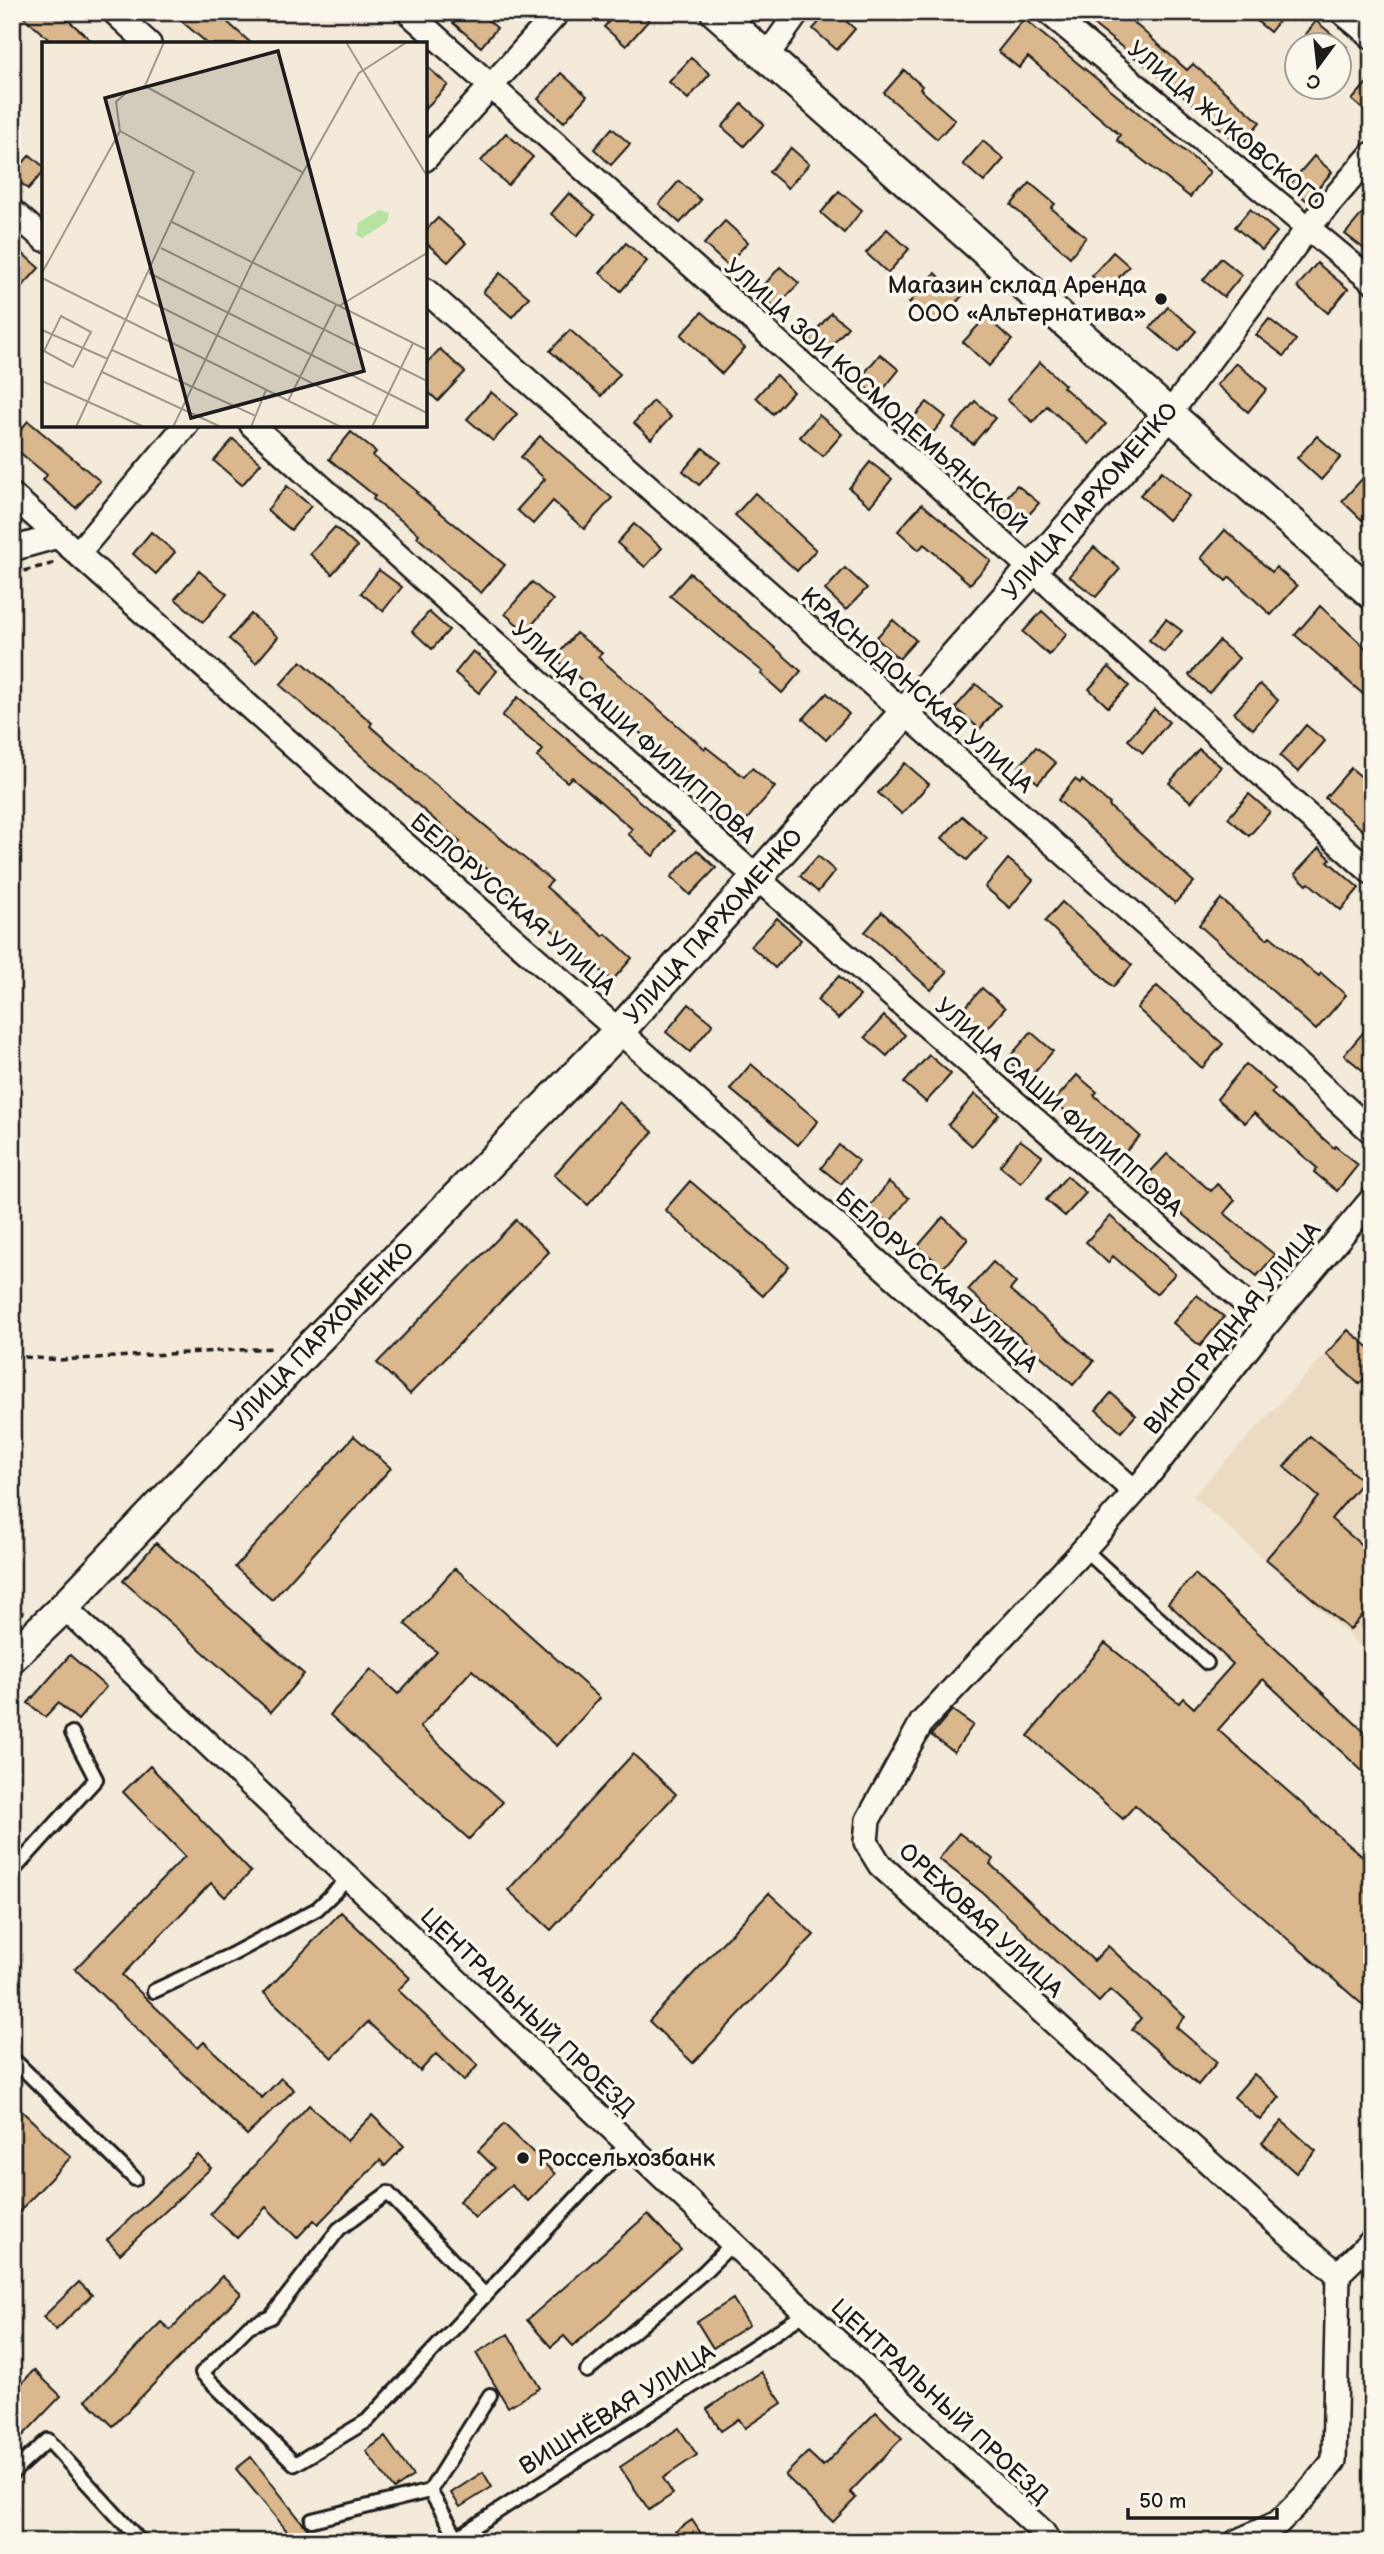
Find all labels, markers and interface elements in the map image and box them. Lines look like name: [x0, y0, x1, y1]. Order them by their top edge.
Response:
north arrow: [1282, 32, 1352, 102]
street label: УЛИЦА ЖУКОВСКОГО: [1122, 35, 1332, 217]
inset map: [42, 42, 427, 427]
street label: УЛИЦА ЗОИ КОСМОДЕМЬЯНСКОЙ: [718, 252, 1033, 540]
place label: Магазин склад Аренда ООО «Альтернатива»: [888, 271, 1147, 328]
marker: Магазин склад Аренда ООО «Альтернатива»: [1153, 291, 1169, 307]
street label: УЛИЦА ПАРХОМЕНКО: [996, 396, 1184, 606]
street label: КРАСНОДОНСКАЯ УЛИЦА: [794, 581, 1039, 800]
street label: УЛИЦА САШИ ФИЛИППОВА: [506, 615, 762, 850]
street label: БЕЛОРУССКАЯ УЛИЦА: [404, 807, 622, 1002]
street label: УЛИЦА ПАРХОМЕНКО: [618, 823, 809, 1030]
street label: УЛИЦА САШИ ФИЛИППОВА: [929, 992, 1189, 1223]
street label: БЕЛОРУССКАЯ УЛИЦА: [829, 1182, 1044, 1379]
street label: ВИНОГРАДНАЯ УЛИЦА: [1138, 1216, 1327, 1441]
street label: УЛИЦА ПАРХОМЕНКО: [224, 1235, 420, 1438]
street label: ОРЕХОВАЯ УЛИЦА: [893, 1837, 1069, 2004]
street label: ЦЕНТРАЛЬНЫЙ ПРОЕЗД: [414, 1902, 641, 2123]
place label: Россельхозбанк: [537, 2144, 716, 2173]
marker: Россельхозбанк: [515, 2150, 531, 2166]
street label: ЦЕНТРАЛЬНЫЙ ПРОЕЗД: [825, 2293, 1055, 2510]
street label: ВИШНЁВАЯ УЛИЦА: [514, 2337, 721, 2481]
scale bar: [1128, 2477, 1277, 2521]
text: 50 m: [1139, 2489, 1186, 2514]

